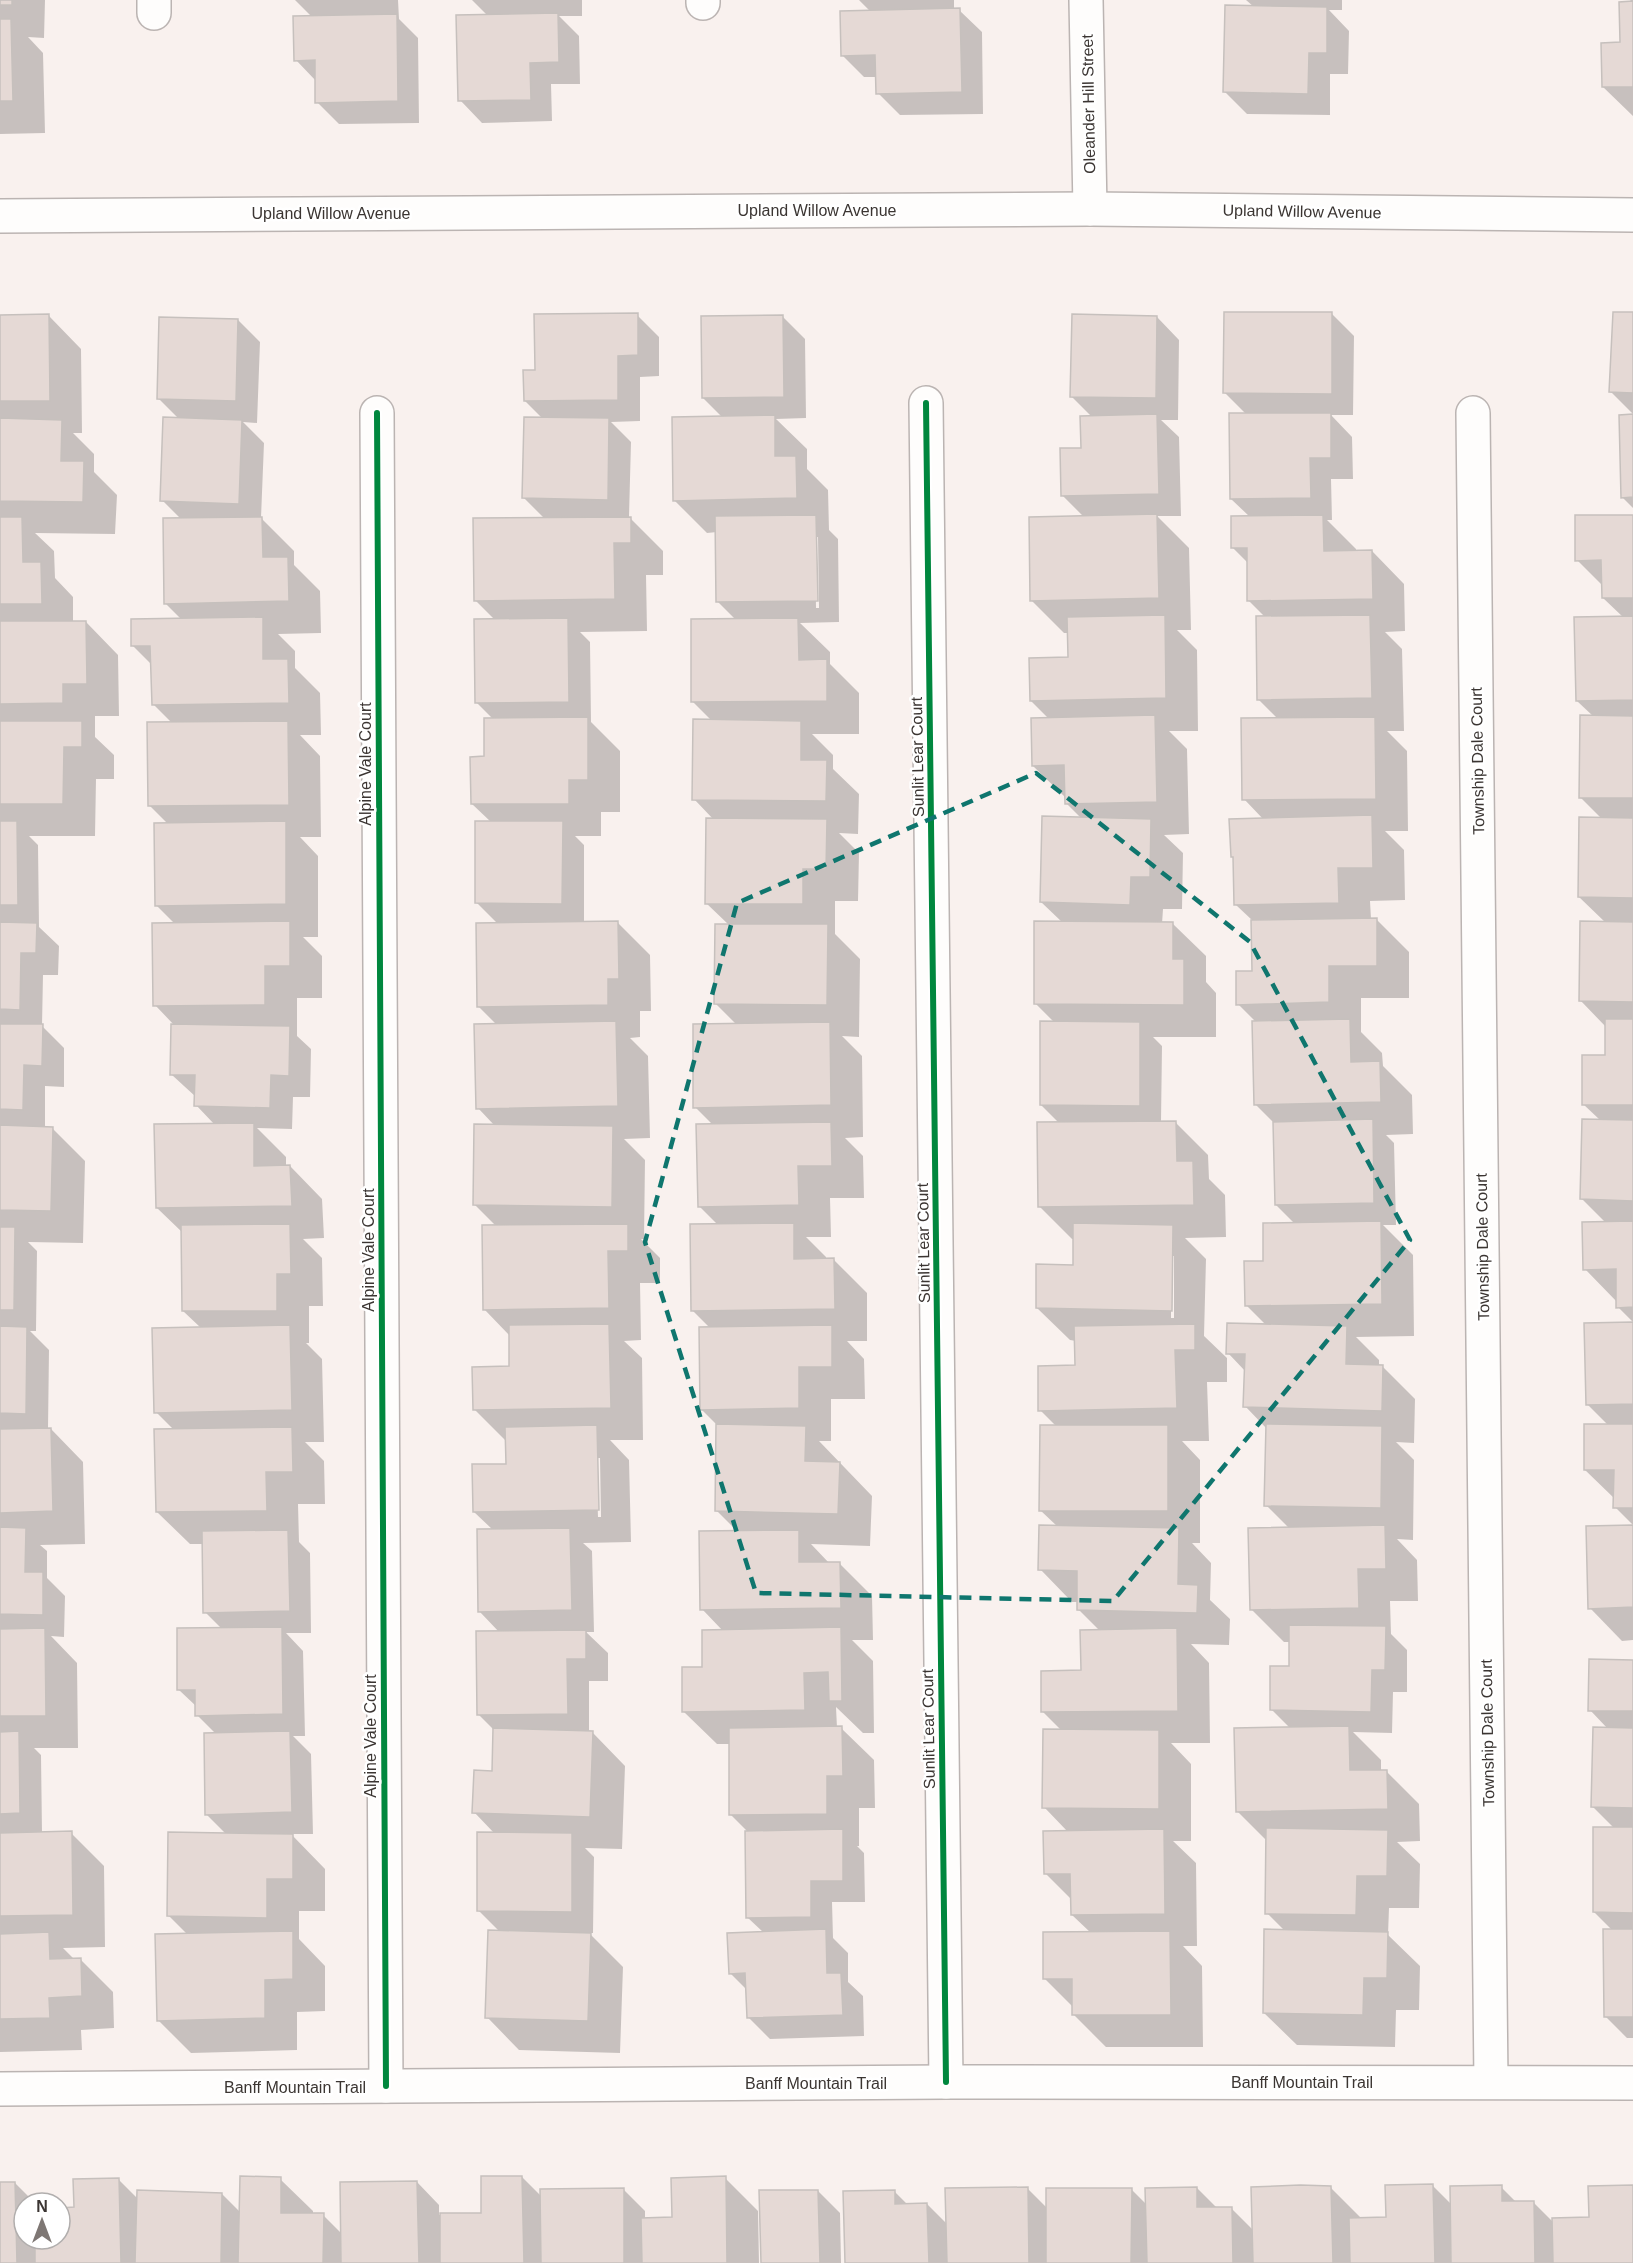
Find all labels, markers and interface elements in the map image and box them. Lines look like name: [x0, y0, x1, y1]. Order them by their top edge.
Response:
street label: Oleander Hill Street: [1079, 33, 1098, 174]
street label: Upland Willow Avenue: [738, 202, 897, 219]
street label: Upland Willow Avenue: [1222, 202, 1382, 221]
street label: Upland Willow Avenue: [252, 205, 411, 222]
street label: Township Dale Court: [1468, 686, 1487, 835]
street label: Sunlit Lear Court: [908, 696, 927, 817]
street label: Alpine Vale Court: [357, 702, 374, 826]
street label: Township Dale Court: [1473, 1172, 1492, 1321]
street label: Sunlit Lear Court: [914, 1182, 933, 1303]
street label: Alpine Vale Court: [360, 1188, 377, 1312]
street label: Township Dale Court: [1478, 1658, 1497, 1807]
street label: Sunlit Lear Court: [919, 1668, 938, 1789]
street label: Alpine Vale Court: [362, 1674, 379, 1798]
street label: Banff Mountain Trail: [1231, 2074, 1373, 2091]
street label: Banff Mountain Trail: [745, 2075, 887, 2092]
street label: Banff Mountain Trail: [224, 2079, 366, 2096]
north arrow: [12, 2191, 72, 2251]
text: N: [36, 2198, 48, 2215]

